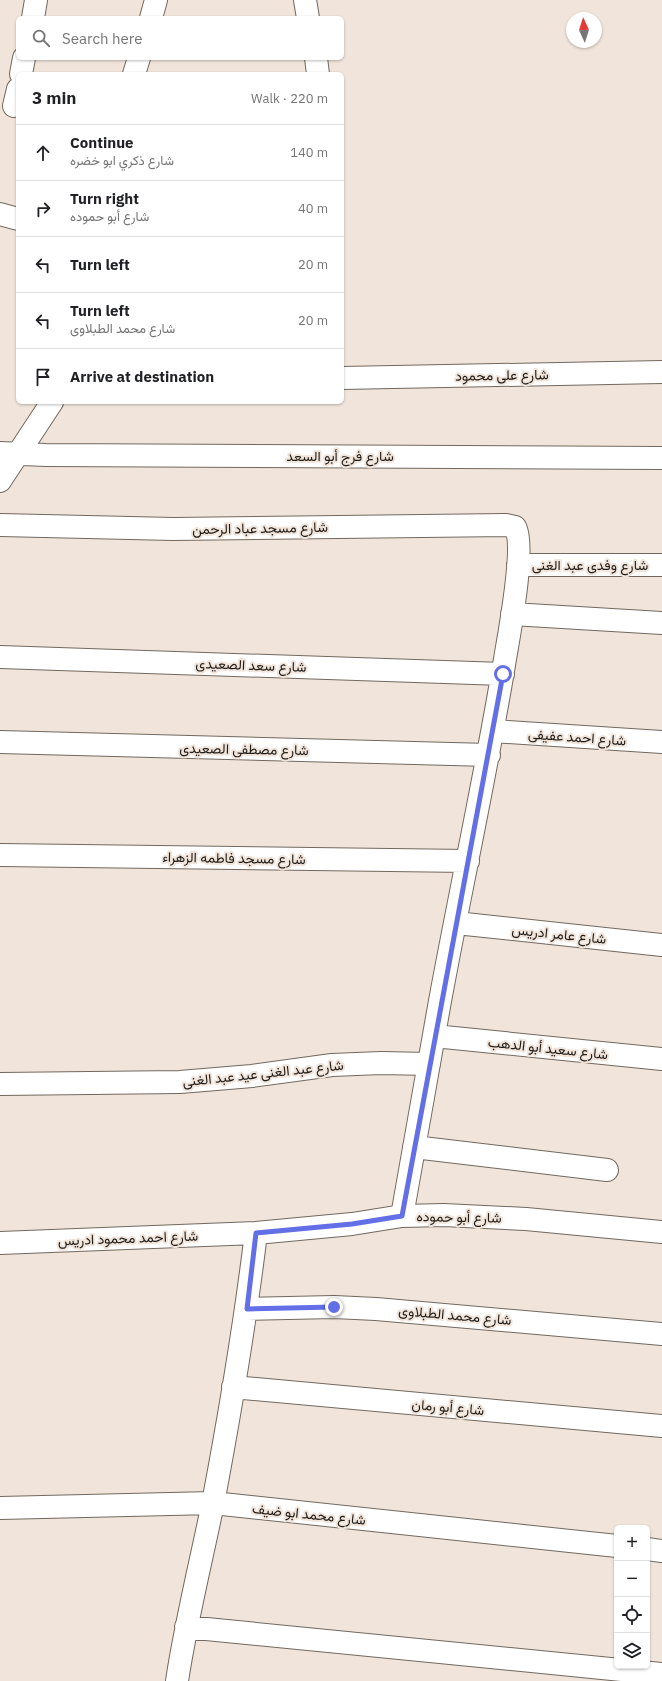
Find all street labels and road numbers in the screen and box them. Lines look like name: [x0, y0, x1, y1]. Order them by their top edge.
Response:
street label: شارع على محمود: [455, 365, 549, 387]
street label: شارع فرج أبو السعد: [286, 447, 394, 467]
street label: شارع مسجد عباد الرحمن: [192, 518, 328, 540]
street label: شارع وفدى عبد الغنى: [532, 556, 648, 576]
street label: شارع سعد الصعيدى: [195, 654, 307, 678]
street label: شارع احمد عفيفى: [527, 725, 627, 751]
street label: شارع مصطفى الصعيدى: [179, 739, 309, 761]
street label: شارع مسجد فاطمه الزهراء: [162, 848, 306, 870]
street label: شارع عامر ادريس: [511, 920, 607, 950]
street label: شارع سعيد أبو الدهب: [487, 1033, 609, 1065]
street label: شارع عبد الغنى عيد عبد الغنى: [182, 1056, 345, 1092]
street label: شارع أبو حموده: [416, 1207, 502, 1229]
street label: شارع احمد محمود ادريس: [57, 1227, 199, 1251]
street label: شارع محمد الطبلاوى: [398, 1301, 512, 1331]
street label: شارع أبو رمان: [411, 1395, 485, 1421]
street label: شارع محمد ابو ضيف: [251, 1499, 367, 1531]

